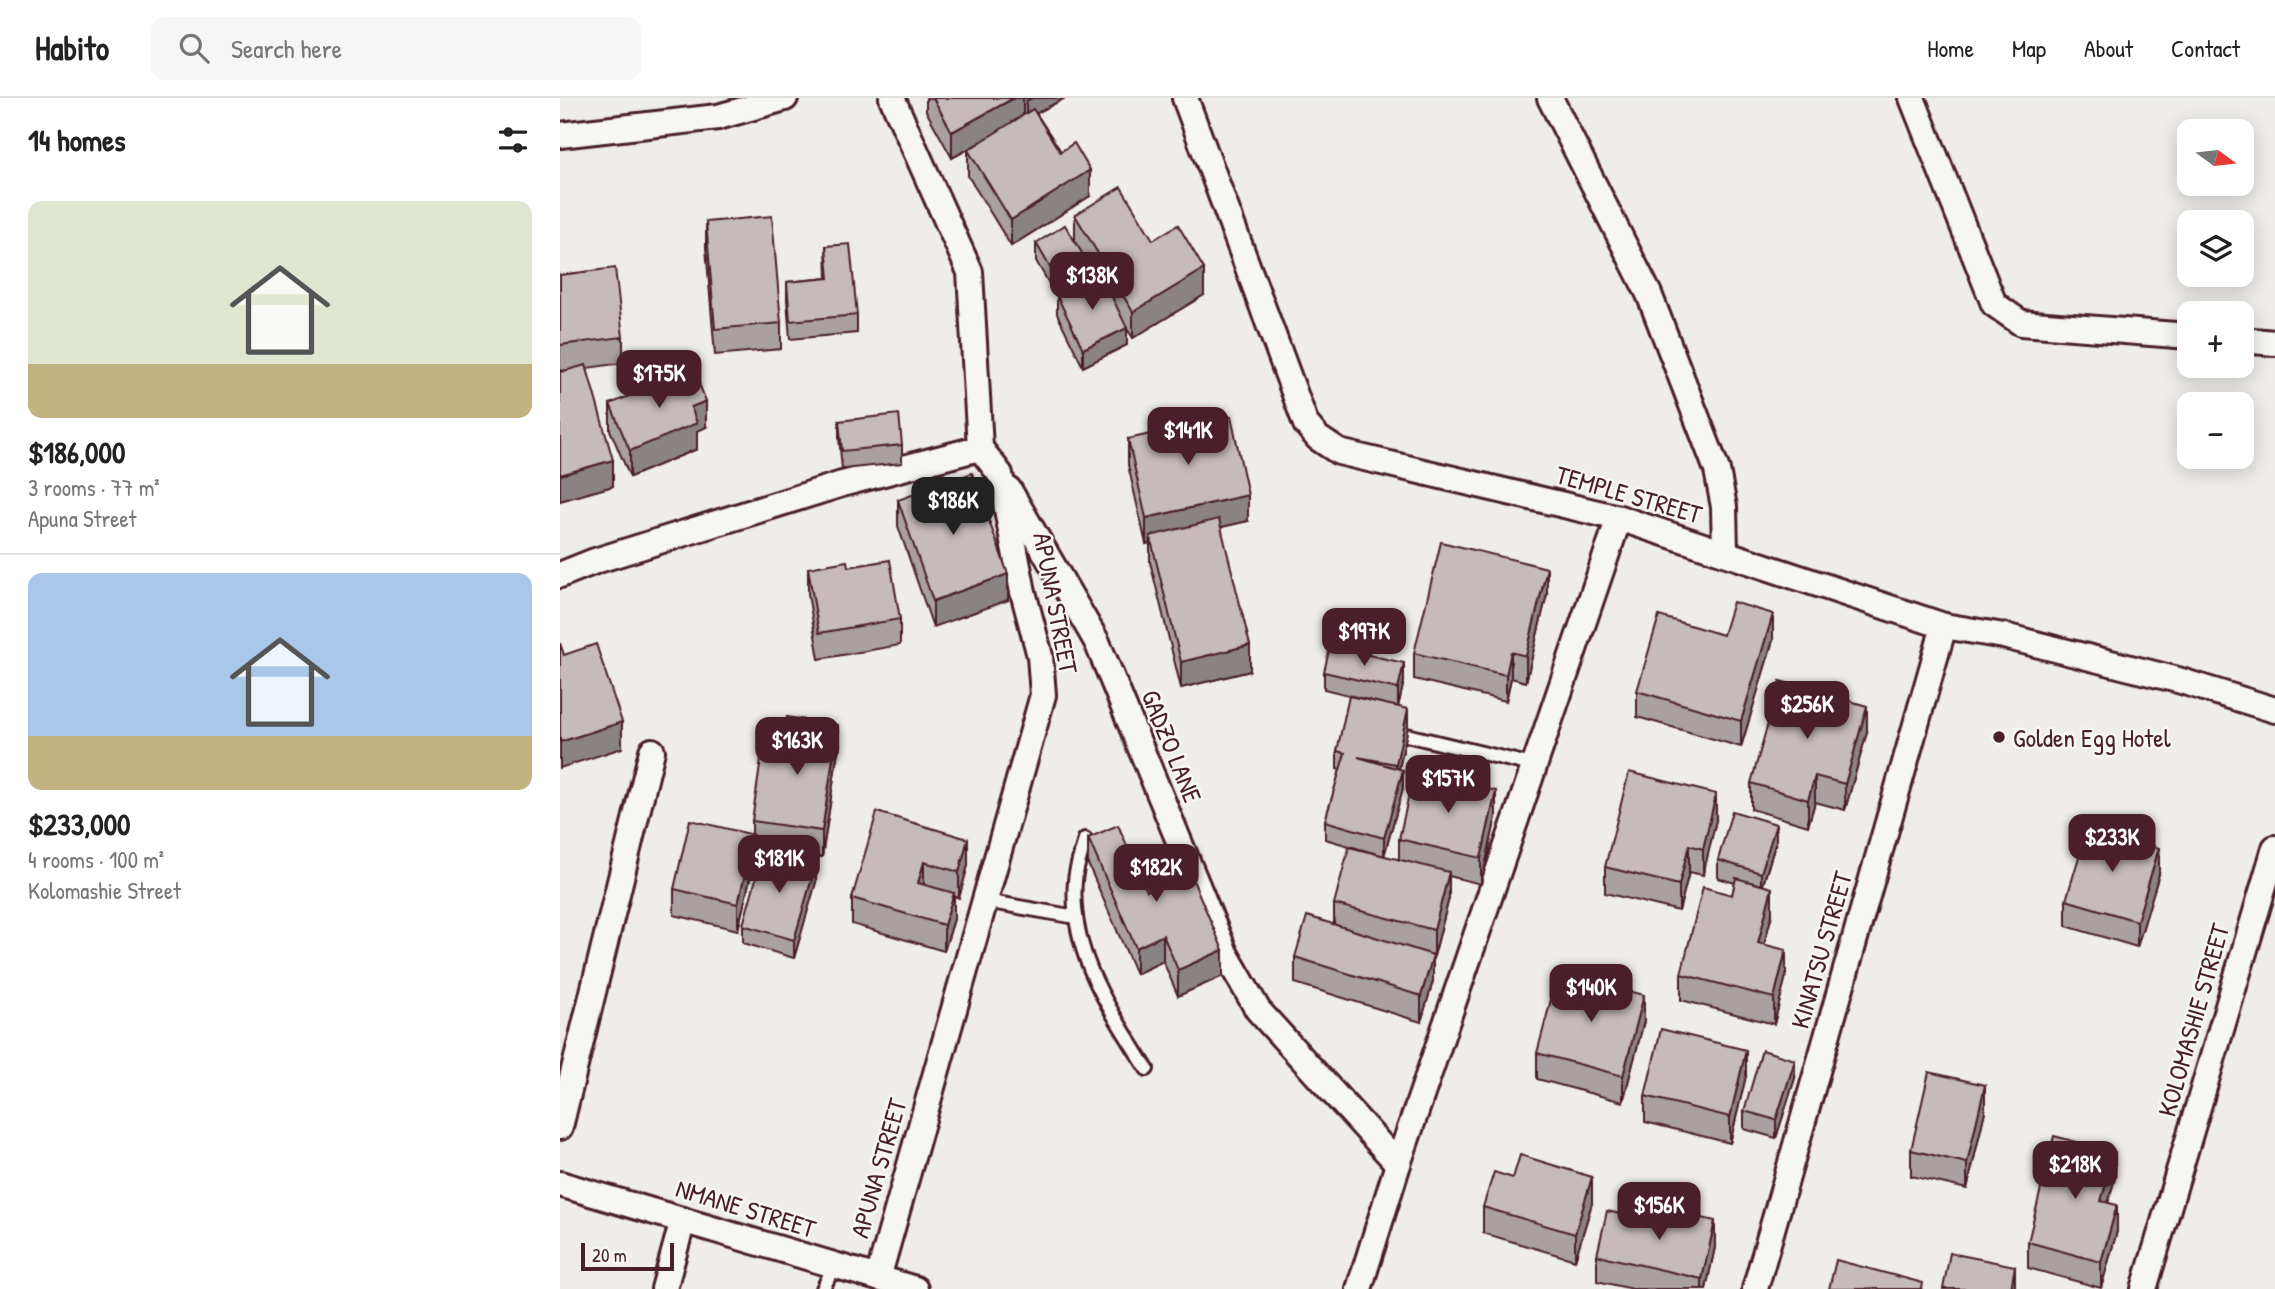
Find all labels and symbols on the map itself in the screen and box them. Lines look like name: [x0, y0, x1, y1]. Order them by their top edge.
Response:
north arrow: [2177, 119, 2254, 196]
pin: $138K: [1043, 252, 1141, 312]
pin: $175K: [610, 350, 708, 410]
pin: $141K: [1139, 408, 1237, 467]
street label: TEMPLE STREET: [1552, 457, 1707, 532]
pin: $186K: [904, 478, 1002, 537]
street label: APUNA STREET: [1025, 529, 1087, 677]
pin: $197K: [1315, 608, 1413, 668]
pin: $256K: [1758, 682, 1856, 741]
street label: GADZO LANE: [1134, 684, 1211, 808]
pin: $163K: [748, 718, 846, 777]
place label: Golden Egg Hotel: [2013, 720, 2171, 755]
marker: Golden Egg Hotel: [1991, 729, 2007, 745]
pin: $157K: [1399, 756, 1497, 815]
pin: $233K: [2063, 814, 2161, 874]
pin: $181K: [730, 836, 828, 895]
pin: $182K: [1107, 844, 1205, 904]
street label: KINATSU STREET: [1782, 867, 1860, 1033]
street label: KOLOMASHIE STREET: [2149, 919, 2237, 1121]
pin: $140K: [1542, 964, 1640, 1024]
street label: APUNA STREET: [841, 1094, 915, 1242]
pin: $218K: [2026, 1142, 2124, 1201]
street label: NMANE STREET: [672, 1170, 821, 1246]
pin: $156K: [1610, 1182, 1708, 1242]
scale bar: [581, 1240, 674, 1272]

